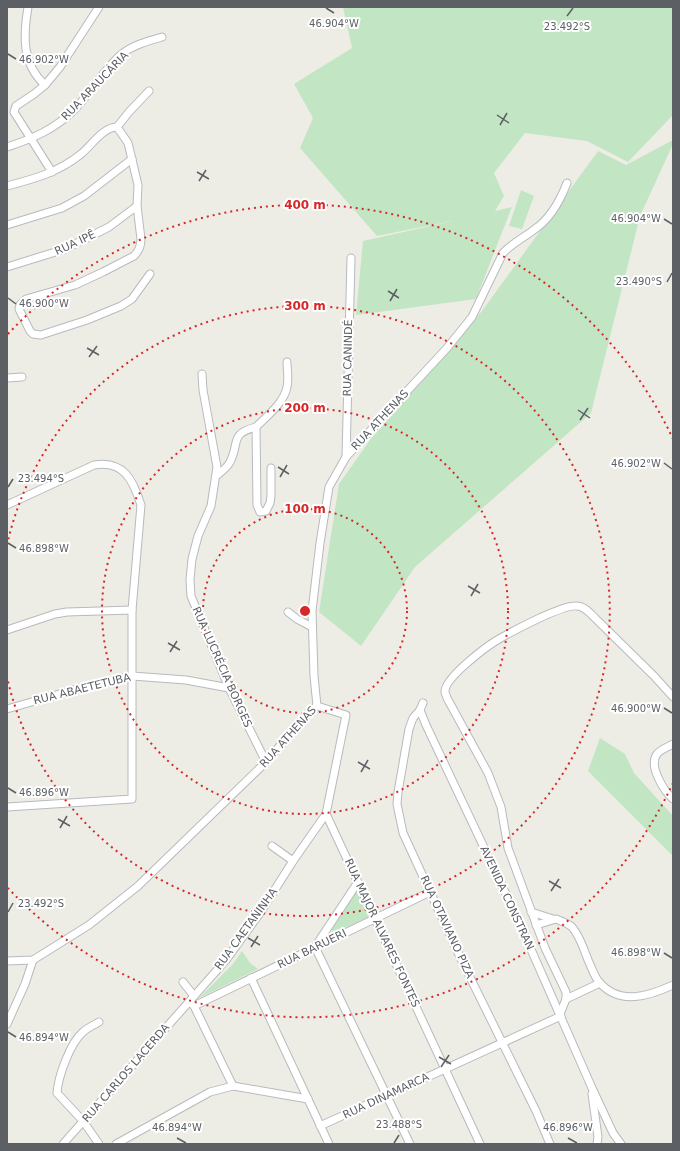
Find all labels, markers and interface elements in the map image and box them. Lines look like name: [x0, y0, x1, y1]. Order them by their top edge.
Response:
text: 46.904°W: [309, 18, 359, 29]
text: 23.492°S: [544, 21, 590, 32]
street label: RUA ARAUCÁRIA: [59, 49, 131, 123]
text: 46.902°W: [19, 54, 69, 65]
text: 400 m: [284, 198, 326, 212]
text: 46.904°W: [611, 213, 661, 224]
street label: RUA IPÊ: [53, 228, 98, 258]
text: 23.490°S: [616, 276, 662, 287]
text: 46.900°W: [19, 298, 69, 309]
text: 300 m: [284, 299, 326, 313]
street label: RUA CANINDÉ: [341, 319, 355, 397]
street label: RUA ATHENAS: [349, 387, 411, 453]
text: 200 m: [284, 401, 326, 415]
text: 46.902°W: [611, 458, 661, 469]
text: 23.494°S: [18, 473, 64, 484]
text: 100 m: [284, 502, 326, 516]
text: 46.898°W: [19, 543, 69, 554]
centre of rings: [298, 604, 312, 618]
street label: RUA LUCRÉCIA BORGES: [189, 605, 255, 729]
street label: RUA ABAETETUBA: [32, 671, 132, 707]
text: 46.900°W: [611, 703, 661, 714]
street label: RUA ATHENAS: [257, 704, 319, 770]
text: 46.896°W: [19, 787, 69, 798]
street label: AVENIDA CONSTRAN: [477, 844, 537, 952]
street label: RUA MAJOR ALVARES FONTES: [342, 857, 422, 1009]
street label: RUA OTAVIANO PIZA: [418, 874, 477, 981]
street label: RUA CAETANINHA: [212, 885, 280, 972]
text: 23.492°S: [18, 898, 64, 909]
street label: RUA BARUERI: [275, 927, 349, 971]
text: 46.898°W: [611, 947, 661, 958]
street label: RUA CARLOS LACERDA: [80, 1021, 173, 1125]
text: 46.894°W: [19, 1032, 69, 1043]
street label: RUA DINAMARCA: [341, 1070, 432, 1122]
text: 23.488°S: [376, 1119, 422, 1130]
text: 46.894°W: [152, 1122, 202, 1133]
text: 46.896°W: [543, 1122, 593, 1133]

